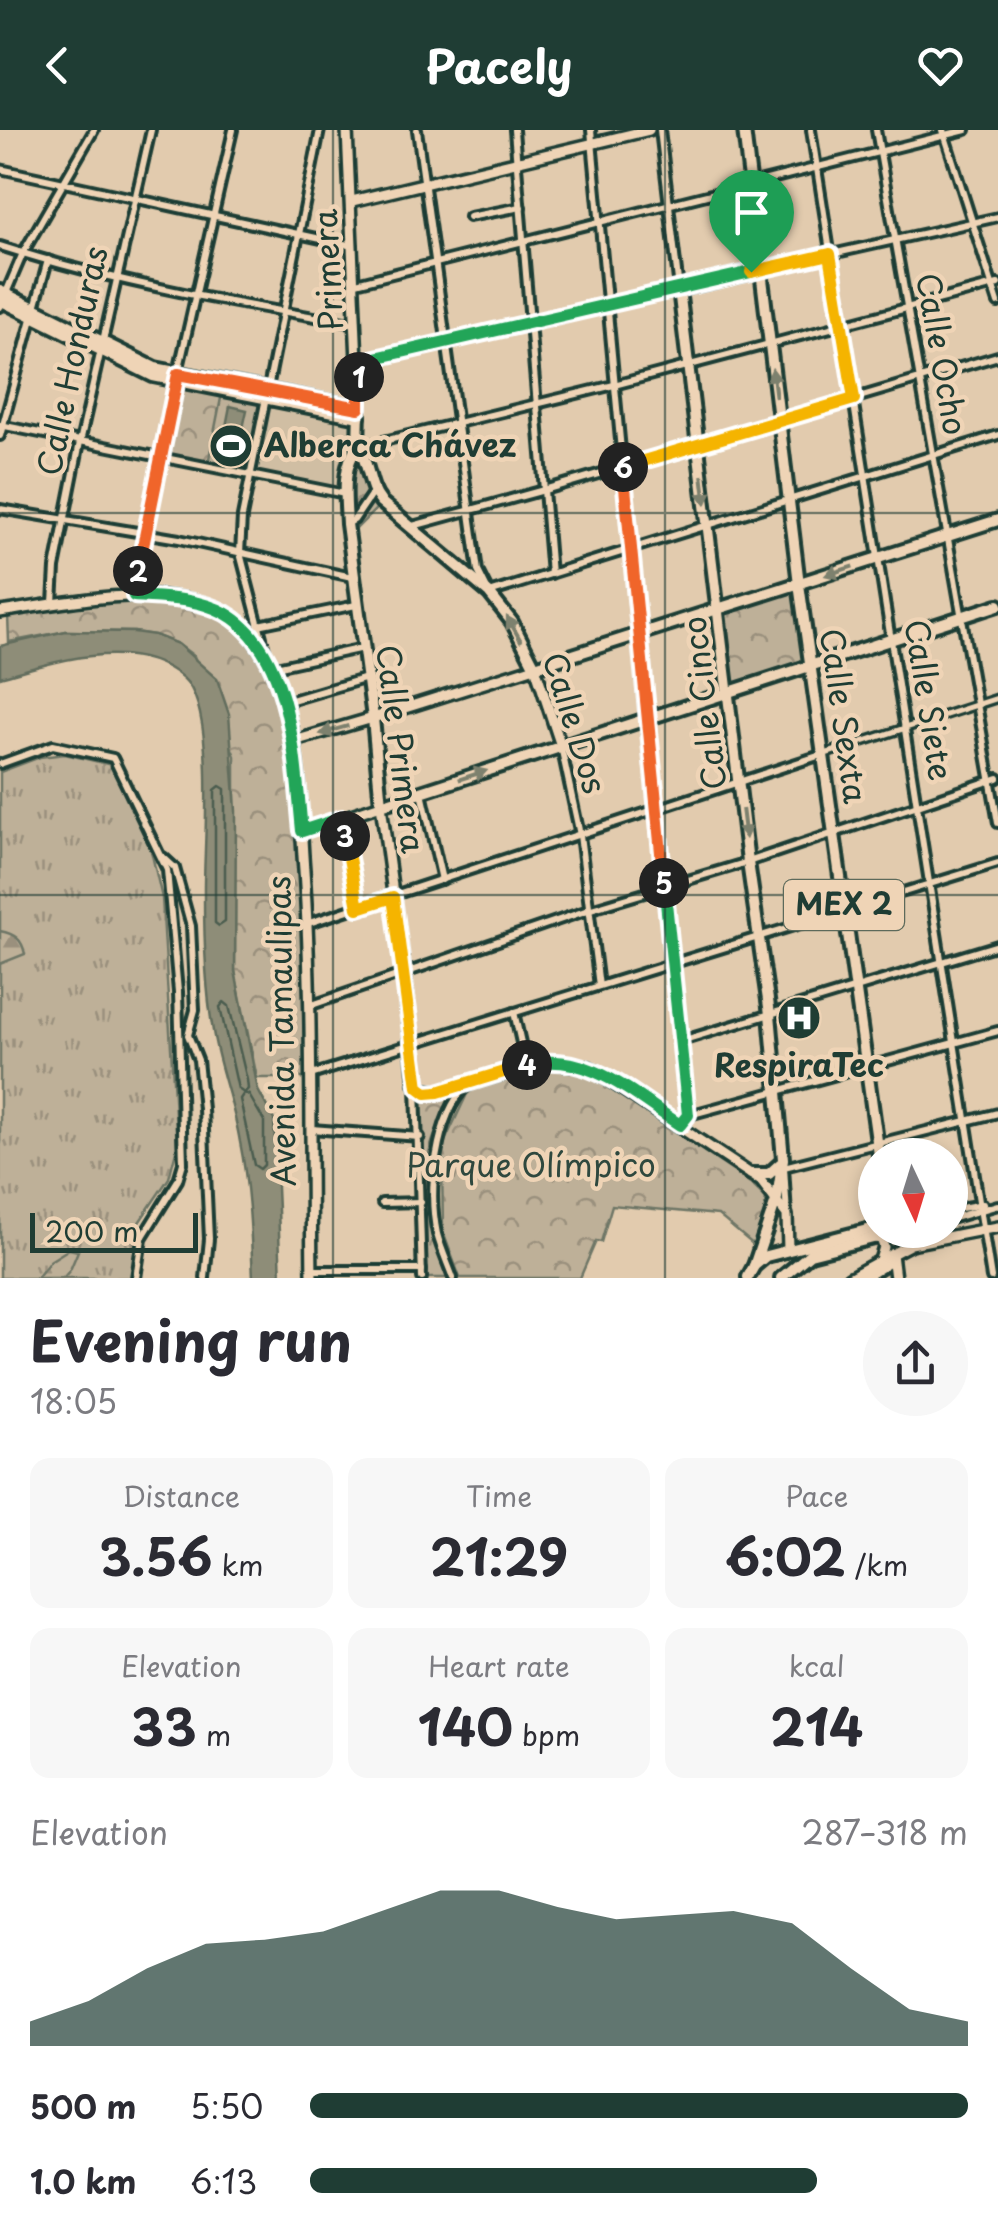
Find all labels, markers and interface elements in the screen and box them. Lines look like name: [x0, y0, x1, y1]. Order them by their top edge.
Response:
text: Pacely: [426, 31, 572, 99]
icon: back: [30, 38, 85, 93]
icon: heart: [913, 38, 968, 93]
pin: [709, 170, 794, 273]
icon: arrive: [724, 185, 779, 240]
street label: Primera: [300, 207, 354, 332]
street label: Calle Honduras: [23, 241, 119, 480]
street label: Calle Ocho: [905, 269, 981, 439]
pin: 1: [334, 352, 384, 402]
text: 1: [352, 355, 366, 398]
one-way arrow: [765, 367, 781, 398]
place label: Alberca Chávez: [264, 420, 517, 468]
sports icon: Alberca Chávez: [208, 423, 254, 469]
pin: 6: [598, 442, 648, 492]
text: 6: [613, 445, 633, 488]
one-way arrow: [696, 475, 712, 507]
pin: 2: [113, 546, 163, 596]
text: 2: [128, 549, 148, 592]
one-way arrow: [823, 564, 853, 579]
street label: Calle Cinco: [669, 614, 737, 793]
one-way arrow: [506, 615, 523, 643]
street label: Calle Siete: [894, 616, 966, 784]
street label: Calle Sexta: [809, 625, 881, 806]
street label: Calle Primera: [365, 642, 439, 856]
street label: Calle Dos: [532, 646, 620, 799]
one-way arrow: [318, 723, 348, 738]
one-way arrow: [459, 766, 489, 781]
one-way arrow: [736, 809, 752, 841]
pin: 3: [320, 811, 370, 861]
text: 3: [336, 814, 354, 857]
pin: 5: [639, 858, 689, 908]
text: 5: [655, 861, 673, 904]
street label: Avenida Tamaulipas: [253, 875, 307, 1187]
road number: MEX 2: [784, 880, 904, 930]
hospital icon: RespiraTec: [776, 995, 822, 1041]
pin: 4: [502, 1040, 552, 1090]
place label: RespiraTec: [714, 1040, 884, 1088]
text: 4: [517, 1043, 537, 1086]
north arrow: [858, 1138, 968, 1248]
map controls: [858, 1138, 968, 1248]
park label: Parque Olímpico: [406, 1140, 656, 1188]
scale bar: [30, 1208, 198, 1252]
text: 200 m: [45, 1209, 138, 1252]
text: Evening run: [30, 1298, 352, 1381]
button: share: [863, 1311, 968, 1416]
text: 18:05: [30, 1377, 117, 1425]
text: Distance: [123, 1474, 240, 1517]
text: Time: [466, 1474, 532, 1517]
text: Pace: [785, 1474, 848, 1517]
text: 3.56: [99, 1517, 212, 1593]
text: 21:29: [430, 1517, 568, 1593]
text: 6:02: [725, 1517, 846, 1593]
text: km: [212, 1543, 264, 1586]
text: /km: [846, 1543, 908, 1586]
text: Elevation: [121, 1644, 242, 1687]
text: Heart rate: [428, 1644, 570, 1687]
text: kcal: [789, 1644, 845, 1687]
text: 33: [131, 1687, 197, 1763]
text: 140: [418, 1687, 513, 1763]
text: 214: [770, 1687, 863, 1763]
text: m: [197, 1713, 231, 1756]
text: bpm: [513, 1713, 580, 1756]
text: Elevation: [30, 1808, 168, 1856]
text: 287–318 m: [801, 1808, 968, 1856]
text: 500 m: [30, 2082, 136, 2130]
text: 5:50: [190, 2082, 264, 2130]
text: 1.0 km: [30, 2157, 136, 2205]
text: 6:13: [190, 2157, 257, 2205]

